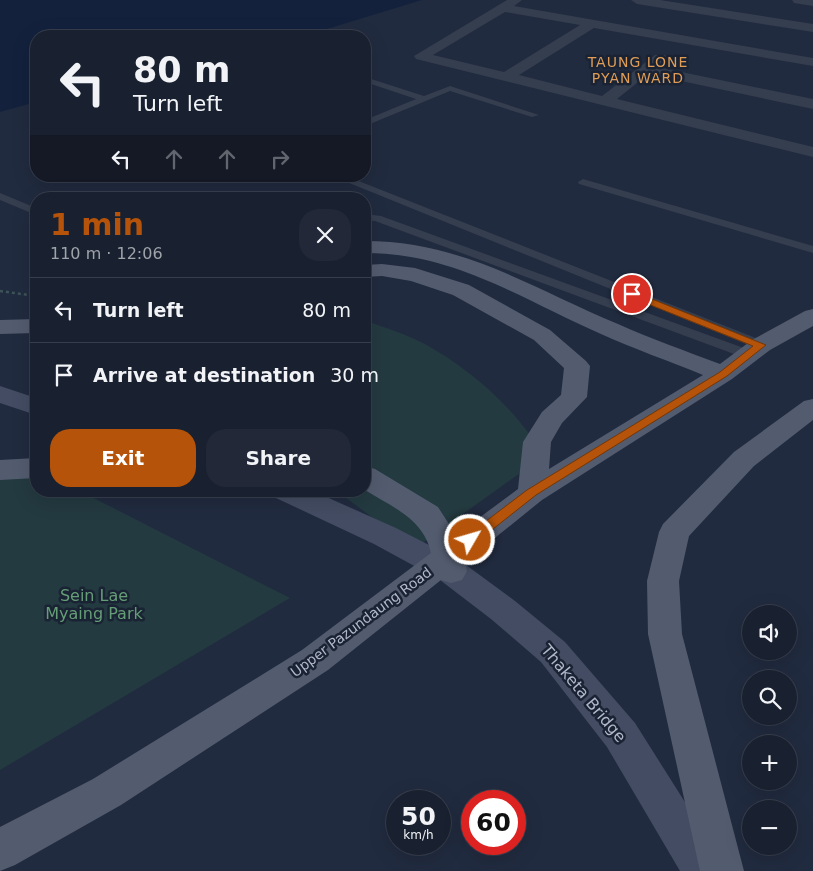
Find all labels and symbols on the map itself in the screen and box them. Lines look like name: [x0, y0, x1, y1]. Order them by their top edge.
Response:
district label: TAUNG LONE PYAN WARD: [587, 54, 688, 86]
pin: [611, 273, 653, 315]
position arrow: [443, 513, 495, 565]
street label: Upper Pazundaung Road: [287, 564, 435, 680]
park label: Sein Lae Myaing Park: [45, 586, 143, 623]
street label: Thaketa Bridge: [537, 640, 630, 746]
speed limit sign: 60: [461, 790, 526, 855]

